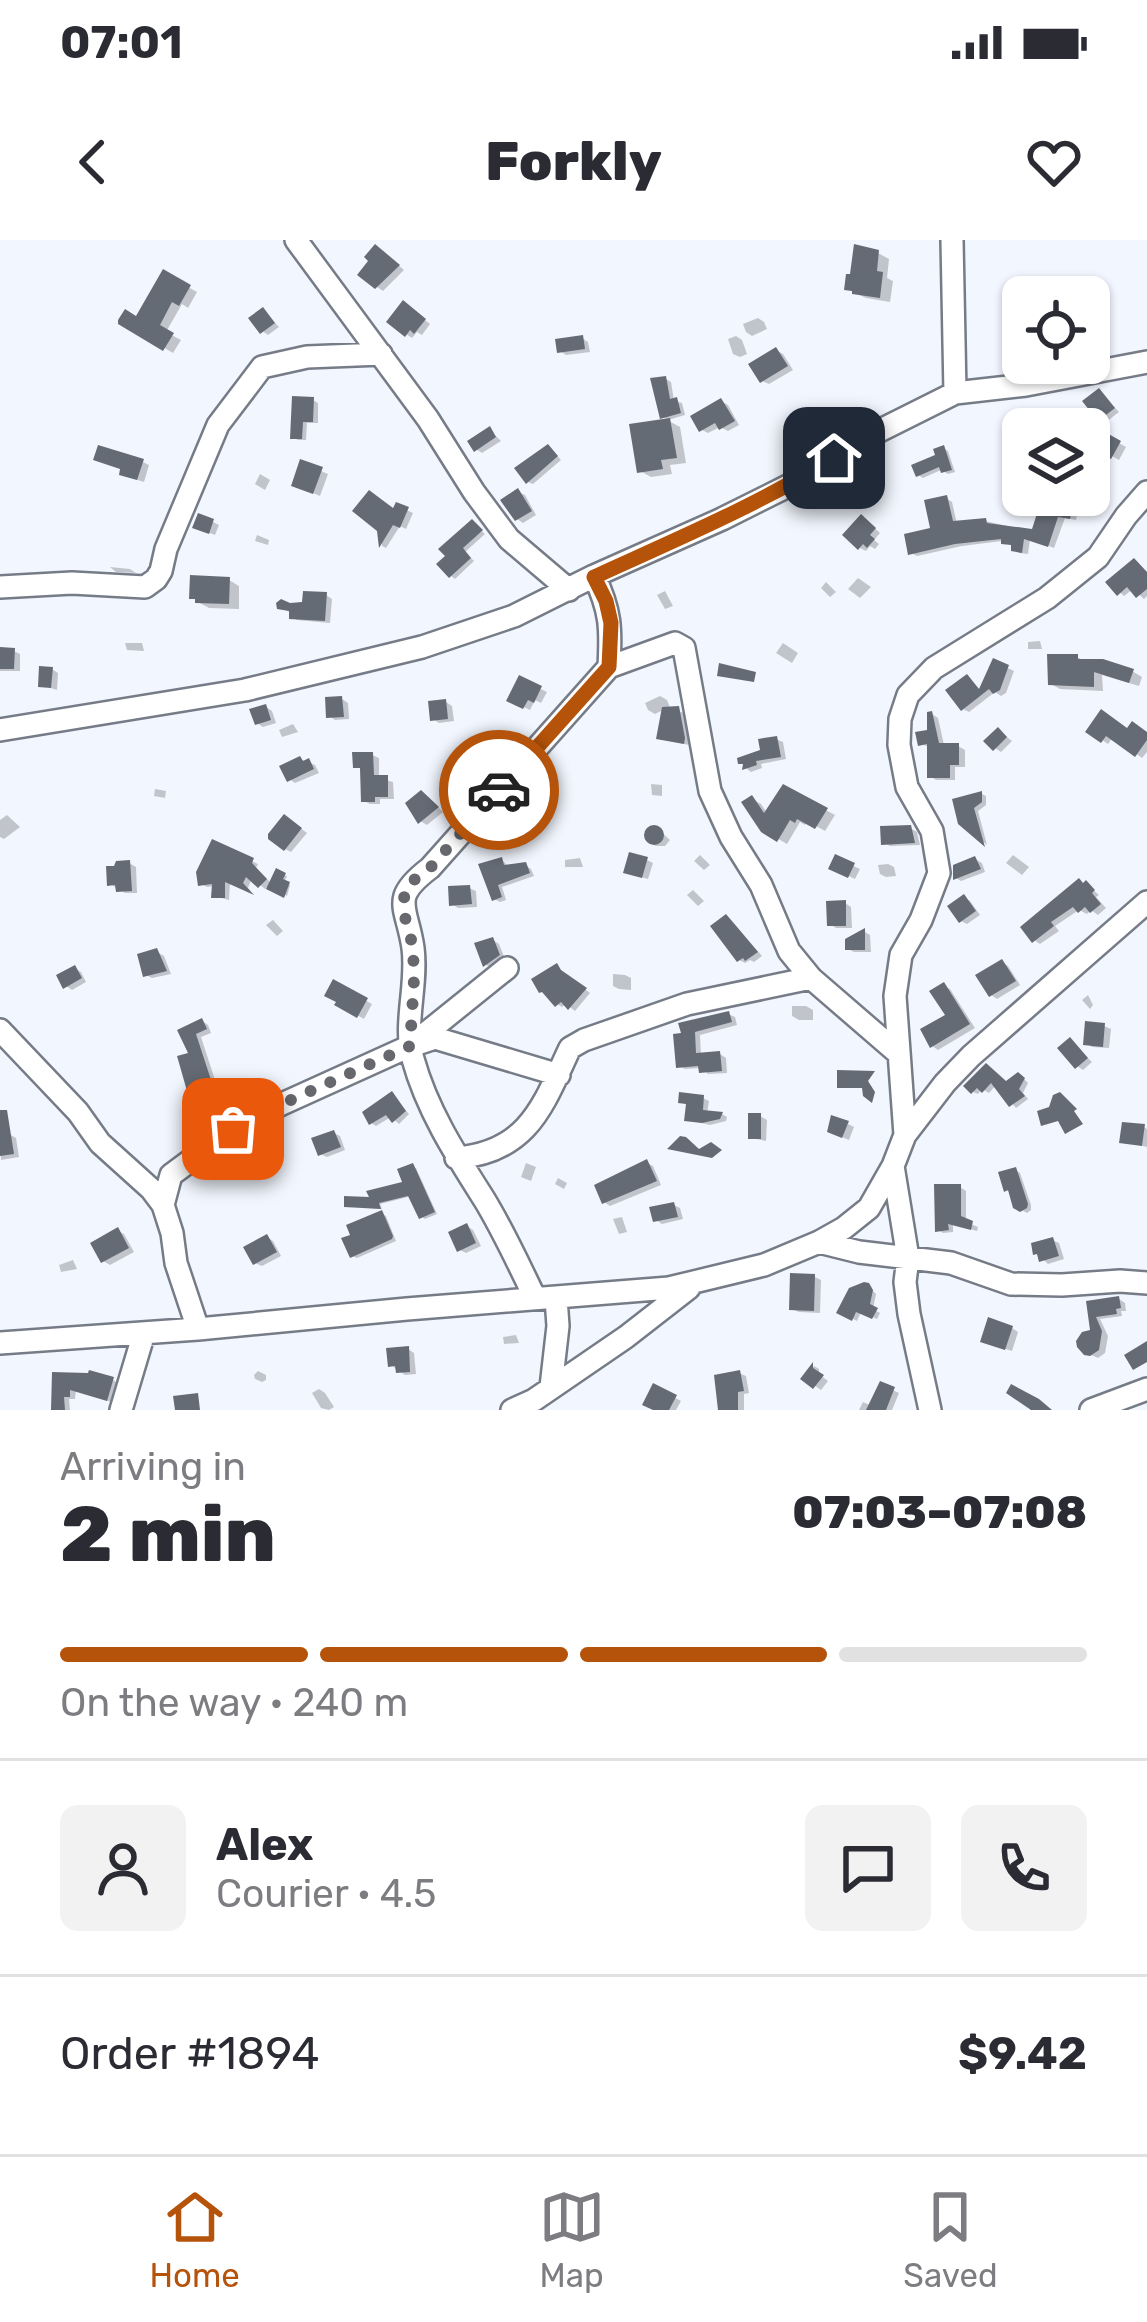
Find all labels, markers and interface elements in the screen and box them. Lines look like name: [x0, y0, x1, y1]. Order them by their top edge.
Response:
text: 07:01: [60, 16, 183, 69]
icon: back: [60, 129, 126, 195]
icon: heart: [1021, 129, 1087, 195]
text: Forkly: [485, 130, 662, 194]
map controls: [1002, 276, 1110, 516]
button: locate: [1002, 276, 1110, 384]
pin: [783, 407, 885, 509]
button: layers: [1002, 408, 1110, 516]
icon: home: [801, 425, 867, 491]
courier: [439, 730, 559, 850]
icon: car: [466, 757, 532, 823]
pin: [182, 1078, 284, 1180]
icon: bag: [200, 1096, 266, 1162]
text: Arriving in: [60, 1444, 246, 1490]
text: 07:03–07:08: [792, 1486, 1087, 1539]
text: 2 min: [60, 1488, 276, 1581]
text: On the way · 240 m: [60, 1680, 408, 1726]
button: person: [60, 1805, 186, 1931]
button: chat: [805, 1805, 931, 1931]
button: phone: [961, 1805, 1087, 1931]
text: Alex: [216, 1818, 314, 1871]
text: Courier · 4.5: [216, 1871, 436, 1917]
text: Order #1894: [60, 2027, 319, 2080]
text: $9.42: [958, 2027, 1087, 2080]
tab: Home: [149, 2184, 240, 2295]
tab: Map: [539, 2184, 605, 2295]
tab: Saved: [903, 2184, 998, 2295]

